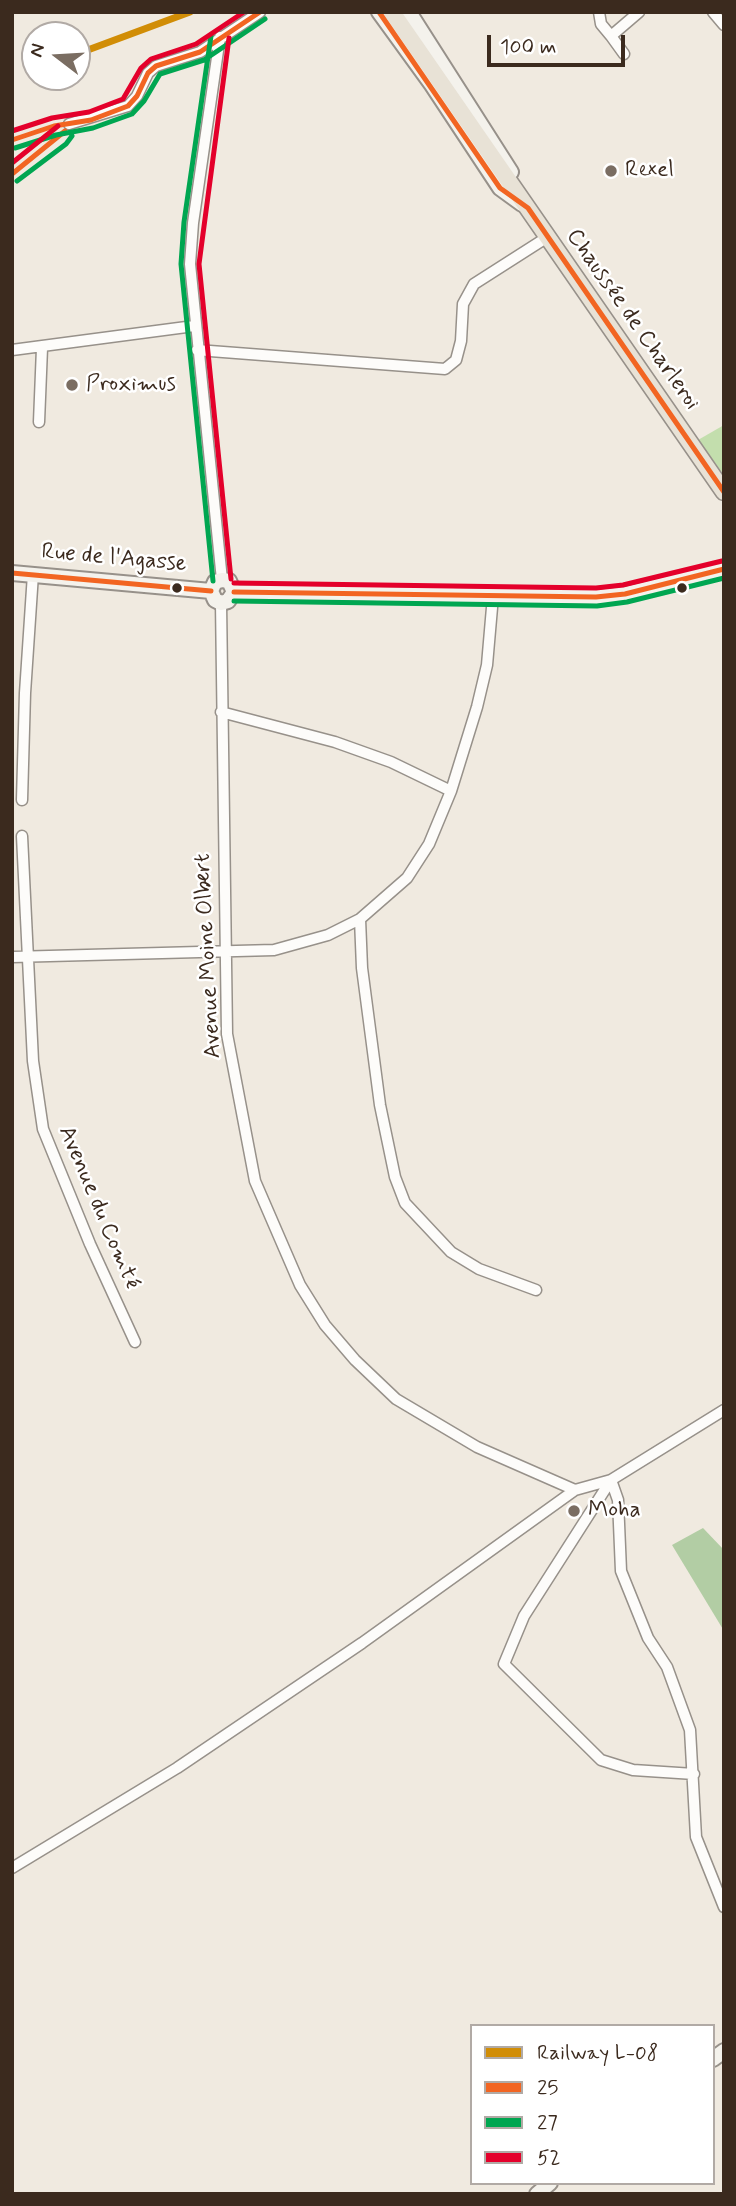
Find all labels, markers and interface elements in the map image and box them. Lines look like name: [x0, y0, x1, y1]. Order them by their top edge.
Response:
north arrow: [21, 21, 91, 91]
scale bar: [491, 21, 629, 65]
text: 100 m: [500, 33, 556, 61]
text: N: [24, 41, 51, 60]
place label: Rexel: [625, 157, 674, 185]
marker: Rexel: [603, 163, 619, 179]
street label: Chaussée de Charleroi: [559, 224, 705, 416]
place label: Proximus: [86, 371, 176, 399]
marker: Proximus: [64, 377, 80, 393]
street label: Rue de l'Agasse: [40, 539, 188, 579]
unlabelled marker: [170, 581, 184, 595]
unlabelled marker: [675, 581, 689, 595]
street label: Avenue Moine Olbert: [190, 853, 228, 1059]
street label: Avenue du Comté: [51, 1122, 145, 1294]
place label: Moha: [588, 1497, 641, 1525]
marker: Moha: [566, 1503, 582, 1519]
legend: [470, 2024, 715, 2185]
text: Railway L-08: [537, 2039, 658, 2067]
text: 25: [537, 2074, 558, 2102]
text: 27: [537, 2109, 558, 2137]
text: 52: [537, 2144, 561, 2172]

